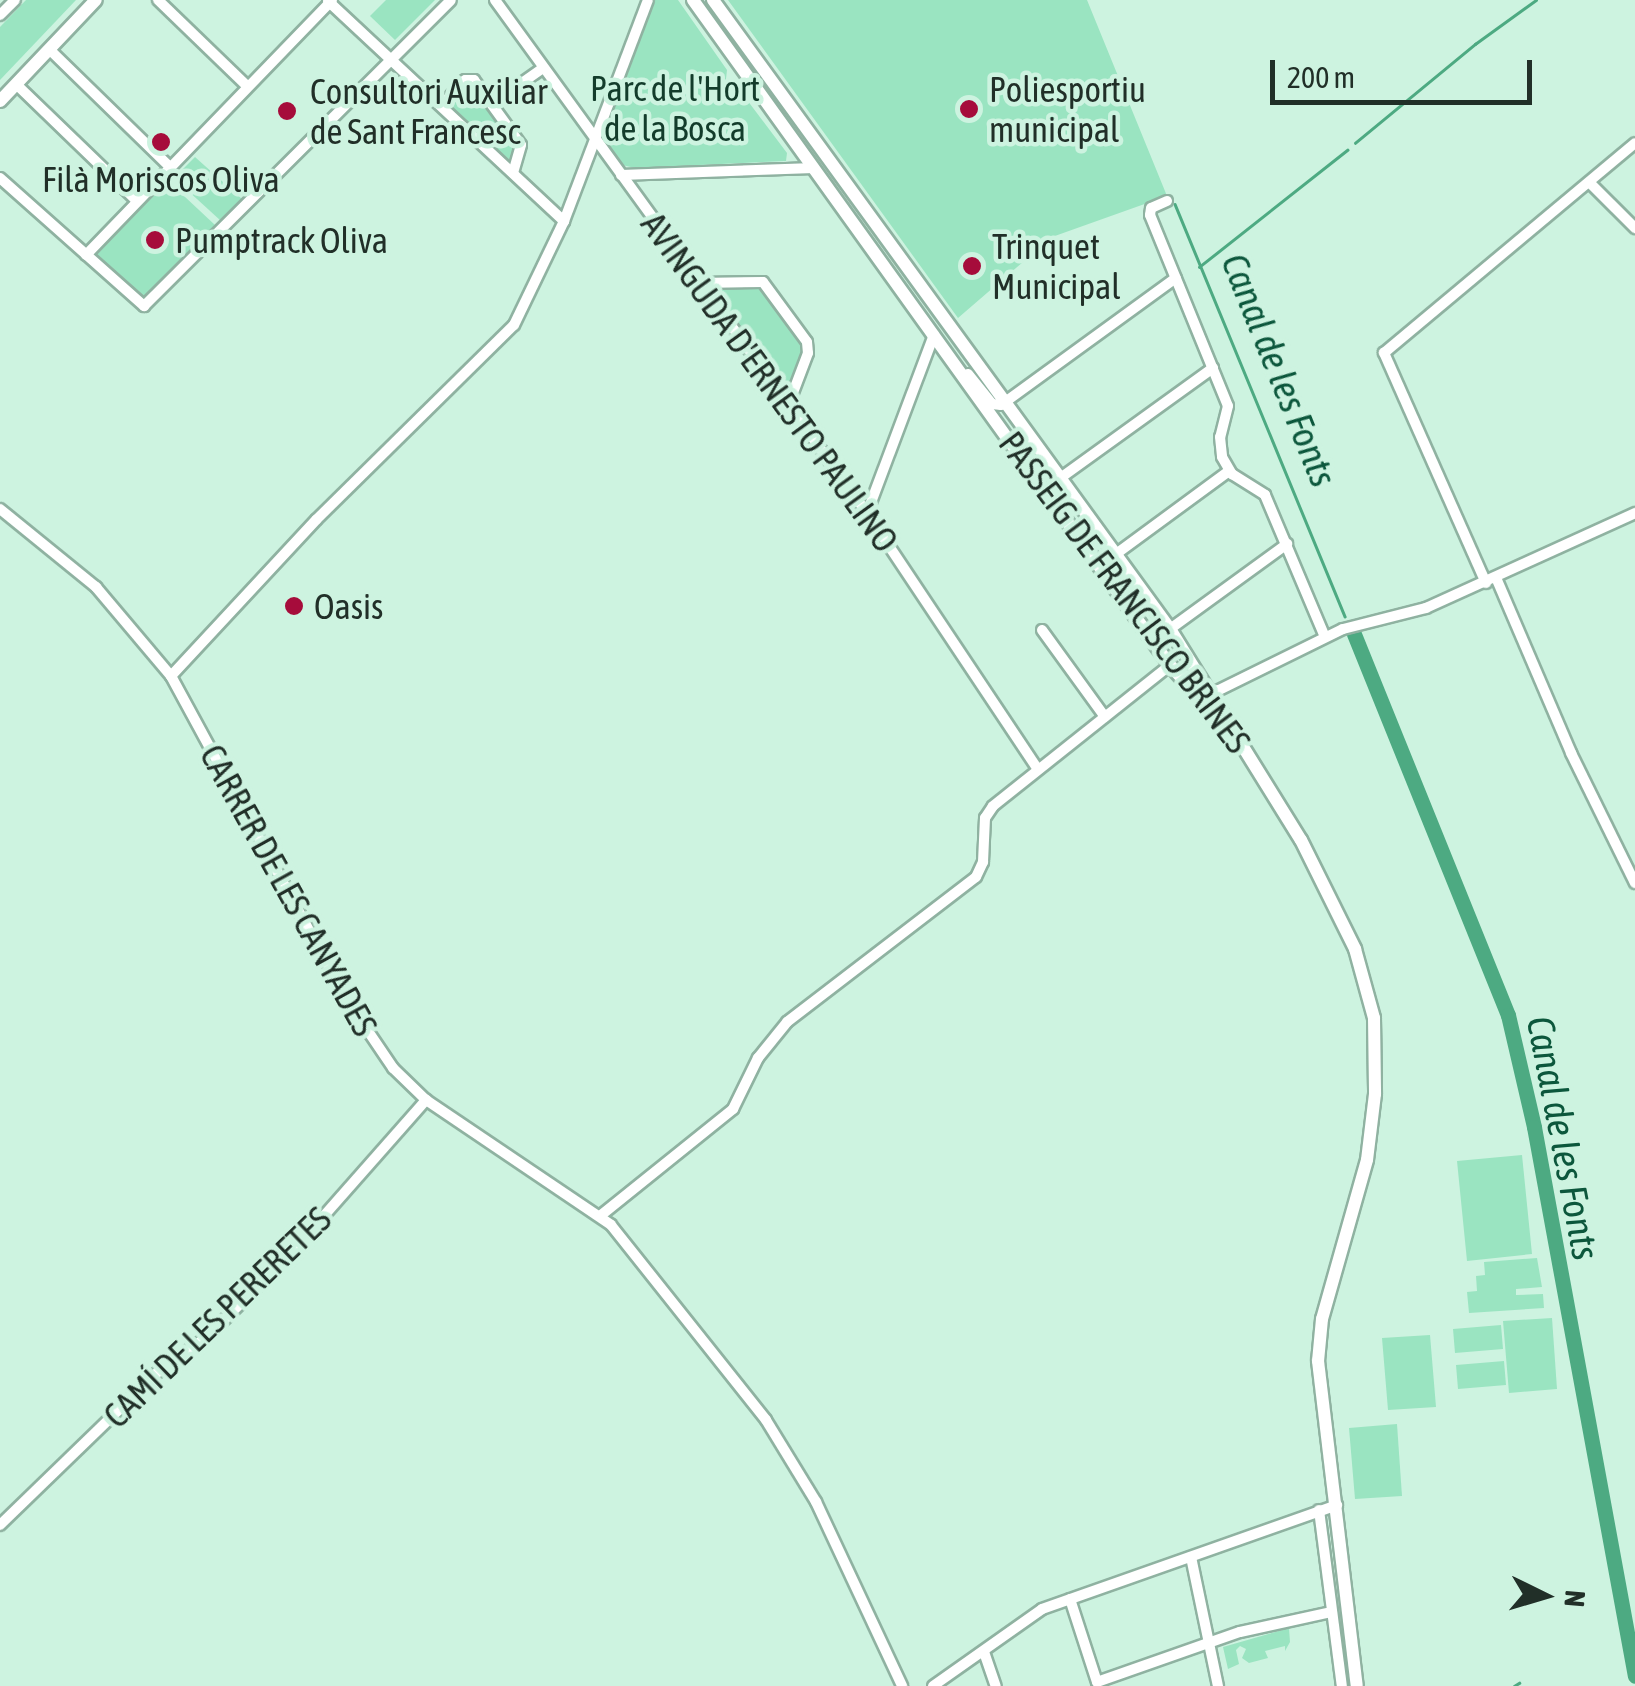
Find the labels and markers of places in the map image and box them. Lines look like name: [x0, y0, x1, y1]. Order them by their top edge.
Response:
place label: Poliesportiu municipal: [989, 68, 1146, 150]
place label: Consultori Auxiliar de Sant Francesc: [310, 70, 547, 152]
marker: Consultori Auxiliar de Sant Francesc: [274, 98, 300, 124]
marker: Poliesportiu municipal: [958, 98, 980, 120]
marker: Filà Moriscos Oliva: [150, 131, 172, 153]
place label: Filà Moriscos Oliva: [42, 158, 280, 200]
place label: Pumptrack Oliva: [175, 219, 388, 261]
place label: Trinquet Municipal: [992, 225, 1121, 307]
marker: Pumptrack Oliva: [144, 229, 166, 251]
marker: Trinquet Municipal: [961, 255, 983, 277]
place label: Oasis: [314, 585, 383, 627]
marker: Oasis: [283, 595, 305, 617]

